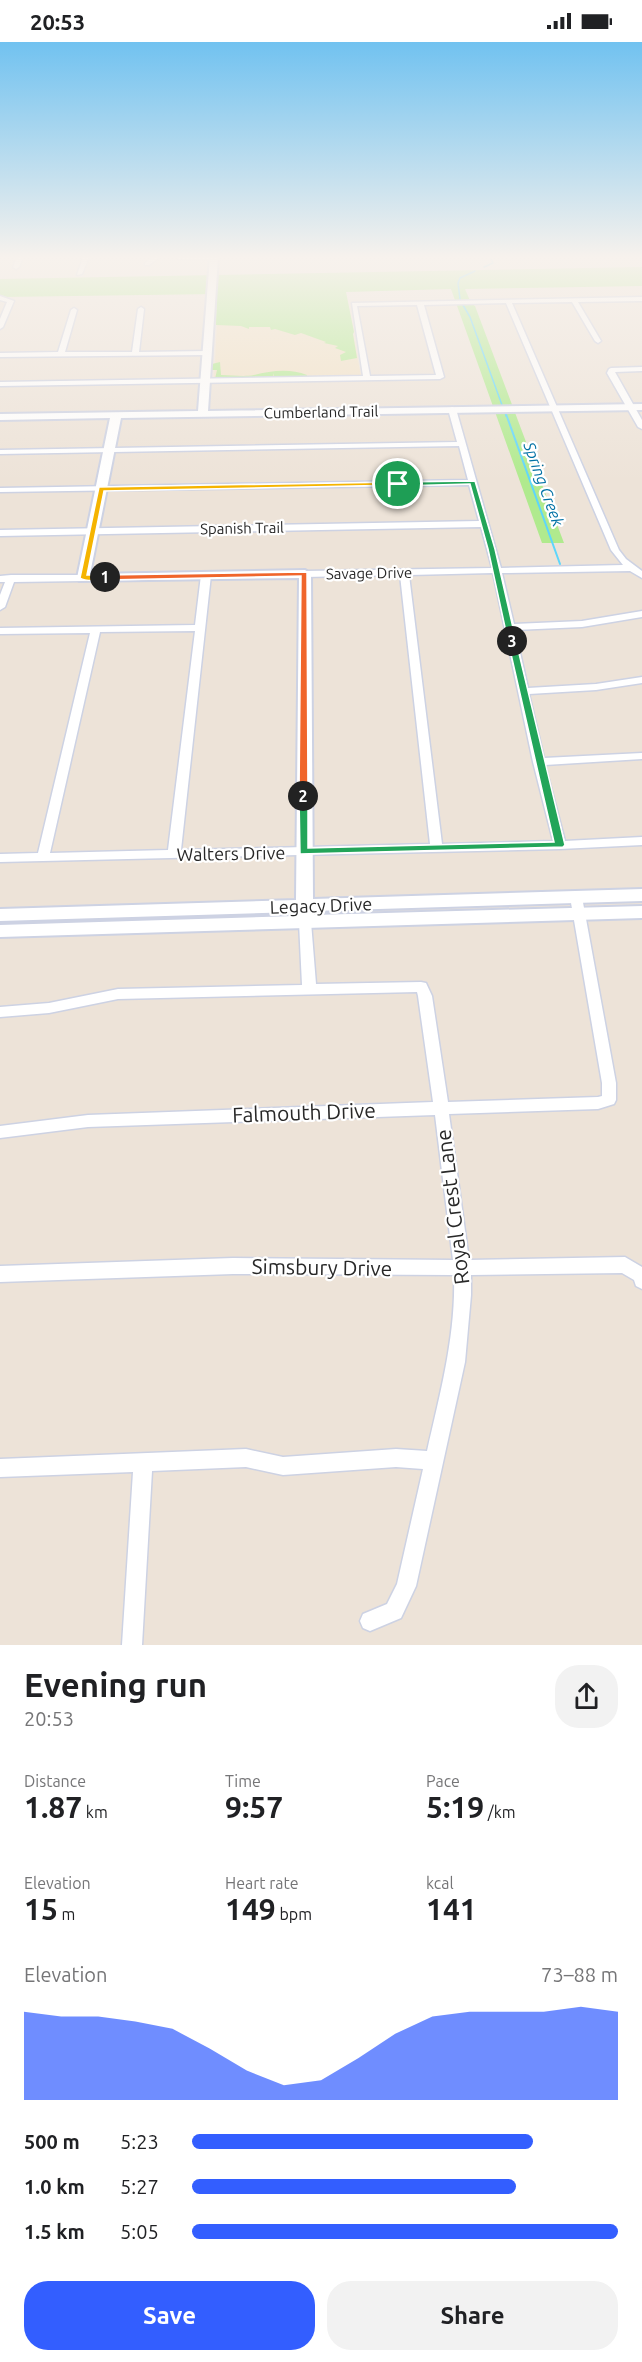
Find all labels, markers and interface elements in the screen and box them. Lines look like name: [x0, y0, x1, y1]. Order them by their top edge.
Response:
text: 20:53: [30, 9, 85, 34]
street label: Cumberland Trail: [264, 403, 378, 421]
water label: Spring Creek: [520, 438, 568, 529]
pin: [372, 458, 423, 509]
icon: arrive: [381, 467, 414, 500]
street label: Spanish Trail: [200, 519, 284, 537]
pin: 1: [90, 562, 120, 592]
street label: Savage Drive: [326, 564, 412, 582]
text: 1: [100, 568, 110, 586]
pin: 3: [497, 626, 527, 656]
text: 3: [507, 632, 517, 650]
pin: 2: [288, 781, 318, 811]
text: 2: [298, 787, 308, 805]
street label: Walters Drive: [177, 842, 285, 864]
street label: Legacy Drive: [269, 893, 373, 917]
street label: Falmouth Drive: [232, 1098, 376, 1126]
street label: Royal Crest Lane: [431, 1128, 473, 1286]
street label: Simsbury Drive: [251, 1254, 393, 1280]
button: share: [555, 1665, 618, 1728]
text: Evening run: [24, 1666, 207, 1703]
text: 20:53: [24, 1707, 74, 1730]
text: Distance: [24, 1772, 86, 1790]
text: Time: [225, 1772, 261, 1790]
text: Pace: [426, 1772, 460, 1790]
text: 1.87: [24, 1790, 82, 1824]
text: 9:57: [225, 1790, 283, 1824]
text: 5:19: [426, 1790, 484, 1824]
text: km: [82, 1803, 108, 1821]
text: /km: [484, 1803, 516, 1821]
text: Elevation: [24, 1874, 91, 1892]
text: Heart rate: [225, 1874, 299, 1892]
text: kcal: [426, 1874, 454, 1892]
text: 15: [24, 1892, 58, 1926]
text: 149: [225, 1892, 276, 1926]
text: 141: [426, 1892, 477, 1926]
text: m: [58, 1905, 75, 1923]
text: bpm: [276, 1905, 312, 1923]
text: Elevation: [24, 1963, 107, 1986]
text: 73–88 m: [541, 1963, 618, 1986]
text: 500 m: [24, 2130, 80, 2153]
text: 5:23: [120, 2130, 159, 2153]
text: 1.0 km: [24, 2175, 85, 2198]
text: 5:27: [120, 2175, 159, 2198]
text: 1.5 km: [24, 2220, 85, 2243]
text: 5:05: [120, 2220, 159, 2243]
button: Save: [24, 2281, 315, 2350]
button: Share: [327, 2281, 618, 2350]

